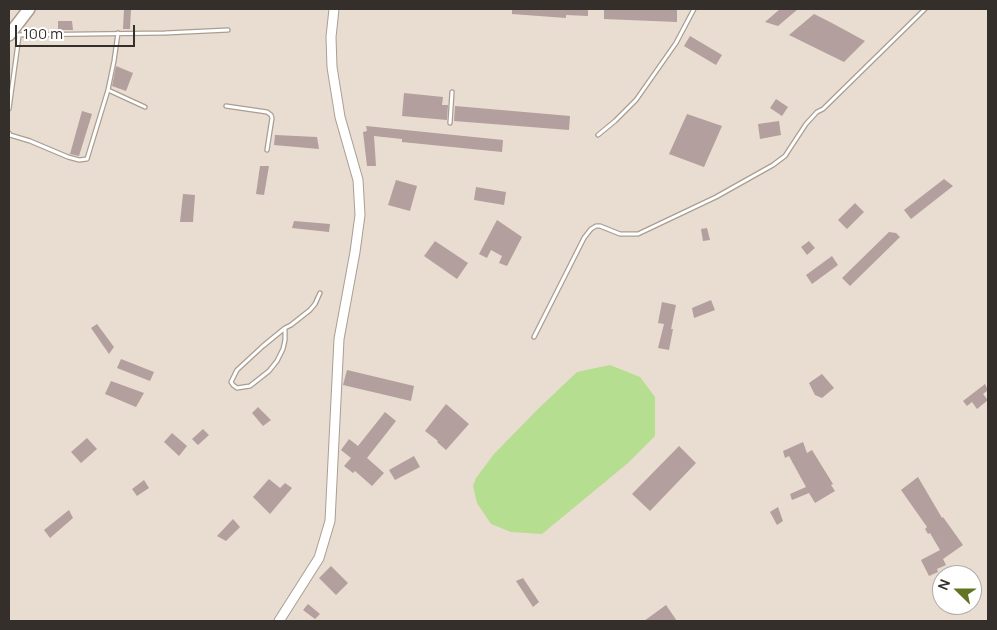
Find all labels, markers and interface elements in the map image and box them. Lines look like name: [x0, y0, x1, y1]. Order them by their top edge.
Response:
scale bar: [18, 15, 138, 47]
text: 100 m: [23, 23, 63, 44]
north arrow: [932, 565, 982, 615]
text: N: [933, 576, 954, 593]

